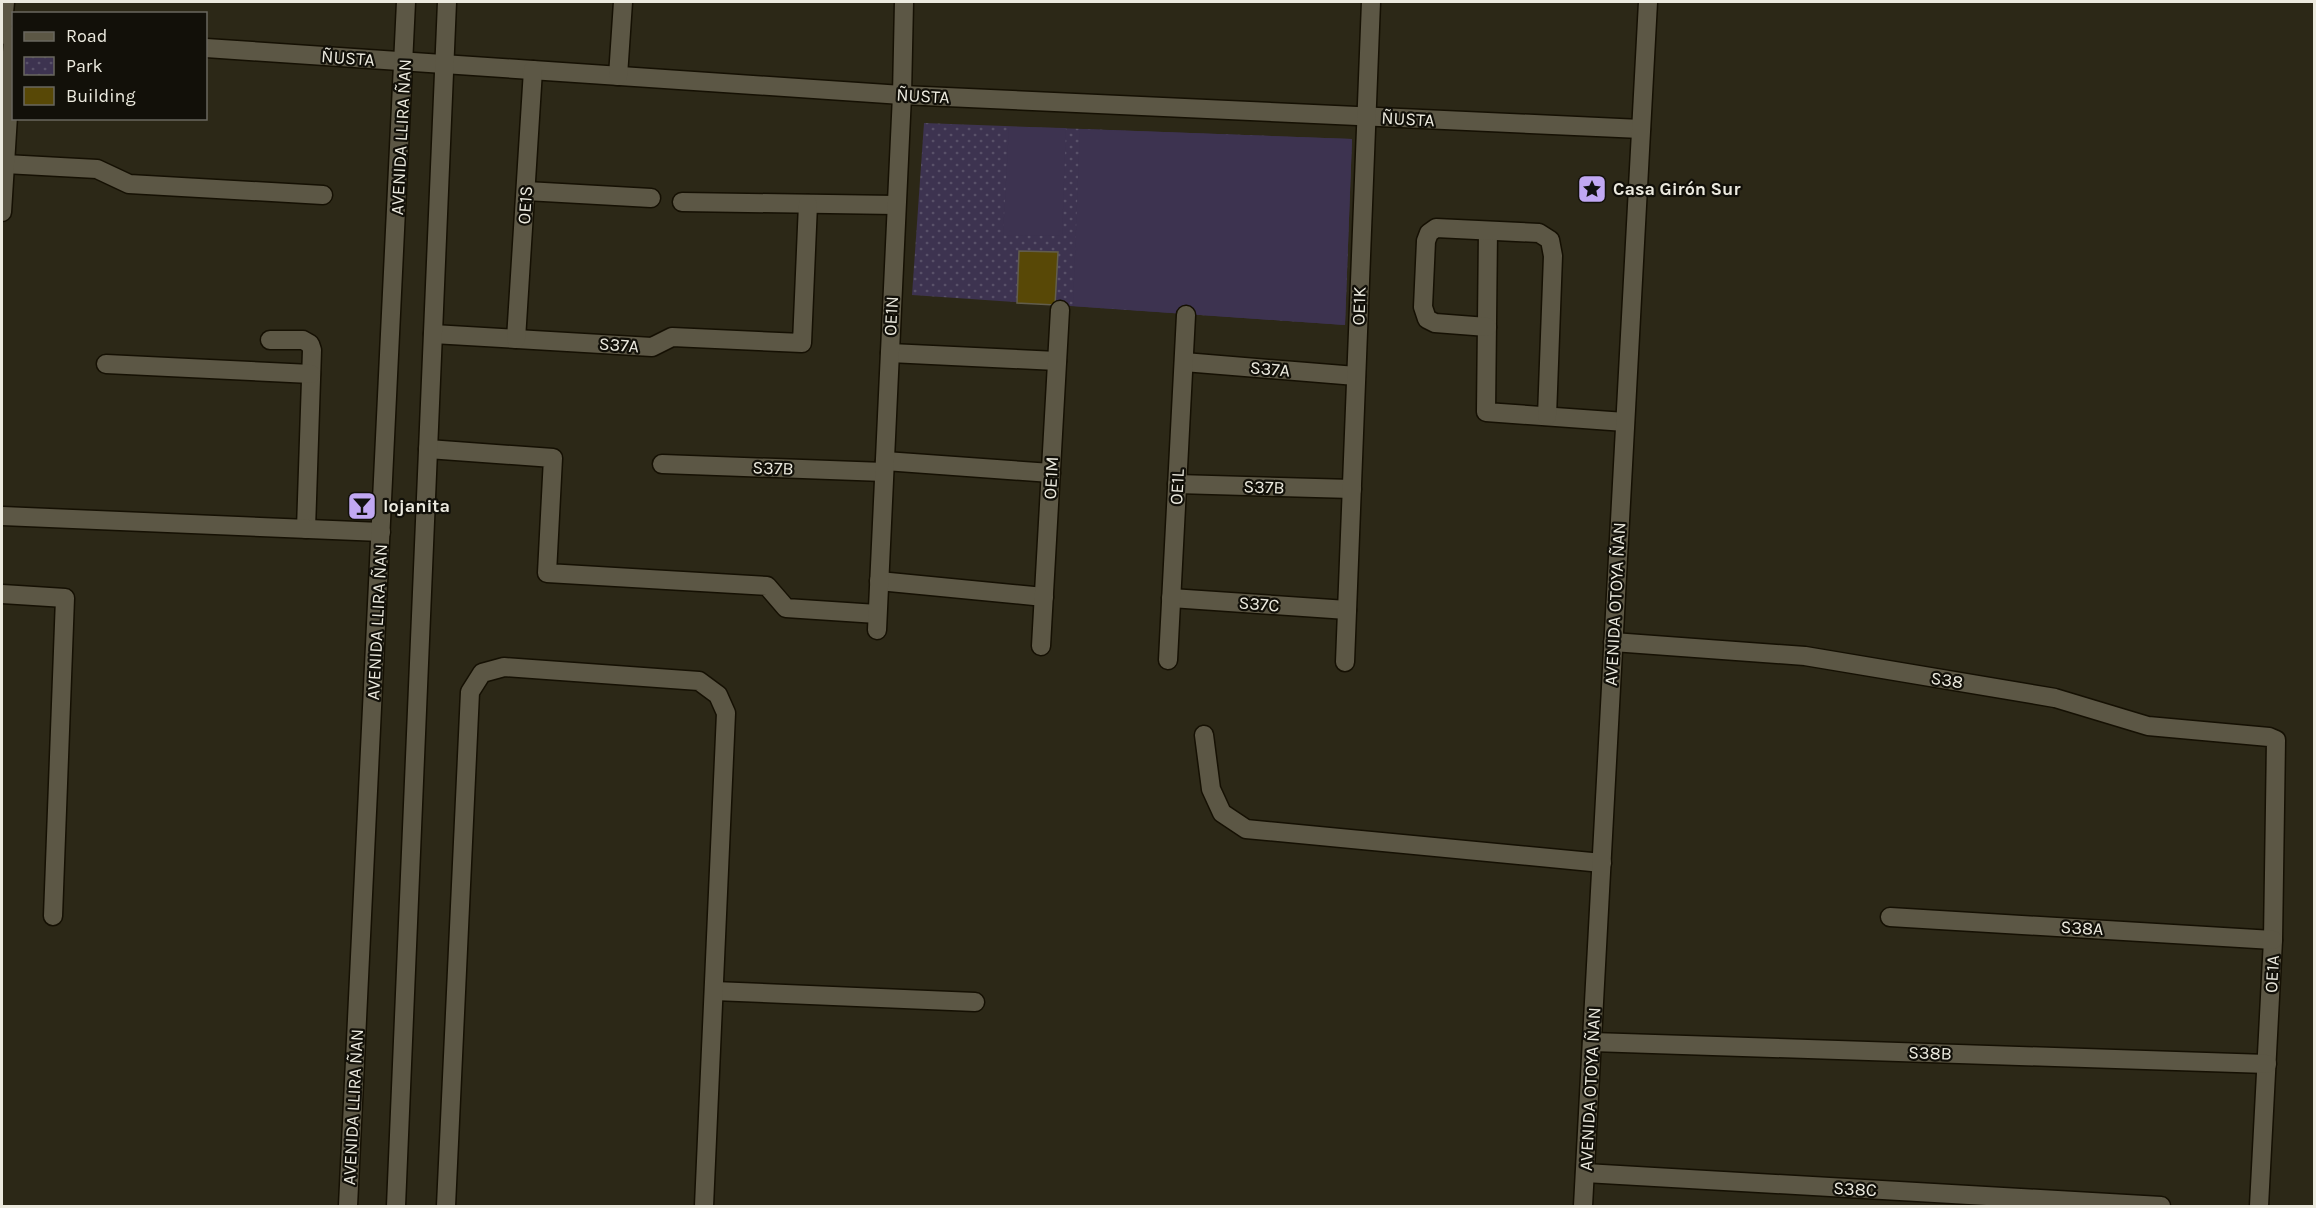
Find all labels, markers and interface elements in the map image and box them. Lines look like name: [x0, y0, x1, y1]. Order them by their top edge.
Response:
legend: [12, 12, 207, 120]
text: Road: [66, 25, 107, 47]
street label: ÑUSTA: [321, 45, 375, 71]
text: Park: [66, 55, 103, 77]
street label: AVENIDA LLIRA ÑAN: [386, 58, 416, 216]
street label: ÑUSTA: [896, 84, 950, 108]
text: Building: [66, 85, 136, 107]
street label: ÑUSTA: [1381, 107, 1435, 131]
place icon: Casa Girón Sur: [1576, 173, 1608, 205]
place label: Casa Girón Sur: [1613, 178, 1740, 200]
street label: OE1S: [513, 185, 537, 225]
street label: OE1K: [1347, 286, 1371, 326]
street label: OE1N: [879, 295, 903, 337]
street label: S37A: [598, 333, 640, 357]
street label: S37A: [1249, 356, 1291, 382]
street label: S37B: [752, 456, 794, 480]
street label: OE1M: [1039, 456, 1063, 500]
street label: OE1L: [1165, 468, 1189, 506]
street label: S37B: [1243, 475, 1285, 499]
bar icon: lojanita: [346, 490, 378, 522]
place label: lojanita: [383, 495, 450, 517]
street label: AVENIDA OTOYA ÑAN: [1600, 521, 1630, 687]
street label: AVENIDA LLIRA ÑAN: [362, 543, 392, 701]
street label: S37C: [1238, 592, 1280, 616]
street label: S38: [1929, 667, 1965, 693]
street label: S38A: [2060, 916, 2104, 940]
street label: OE1A: [2260, 954, 2284, 994]
street label: AVENIDA OTOYA ÑAN: [1575, 1006, 1605, 1172]
street label: AVENIDA LLIRA ÑAN: [338, 1028, 368, 1186]
street label: S38B: [1908, 1041, 1952, 1065]
street label: S38C: [1833, 1177, 1877, 1201]

